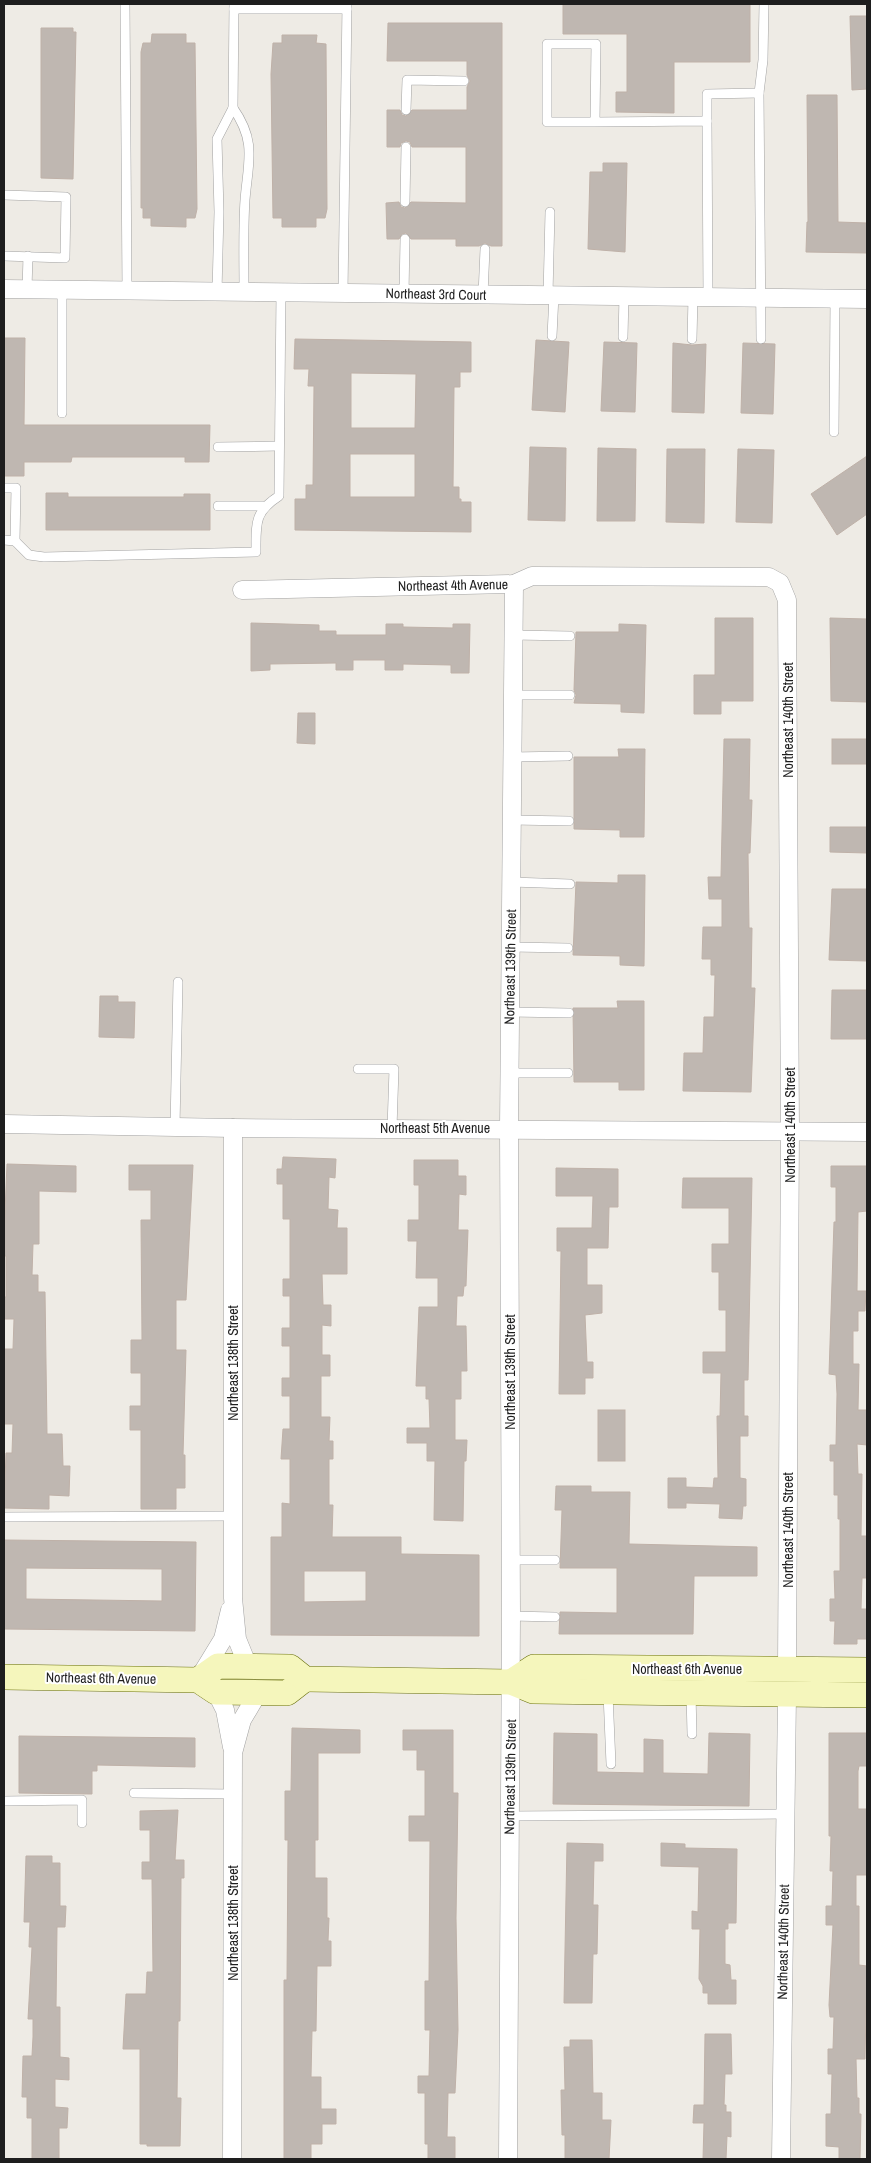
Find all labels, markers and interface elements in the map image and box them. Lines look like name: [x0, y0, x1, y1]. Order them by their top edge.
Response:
street label: Northeast 3rd Court: [385, 284, 487, 304]
street label: Northeast 4th Avenue: [398, 575, 508, 595]
street label: Northeast 140th Street: [779, 662, 797, 778]
street label: Northeast 139th Street: [500, 909, 520, 1025]
street label: Northeast 140th Street: [781, 1067, 799, 1183]
street label: Northeast 5th Avenue: [380, 1119, 490, 1137]
street label: Northeast 138th Street: [224, 1305, 242, 1421]
street label: Northeast 139th Street: [501, 1314, 519, 1430]
street label: Northeast 140th Street: [779, 1472, 797, 1588]
street label: Northeast 6th Avenue: [632, 1660, 742, 1678]
street label: Northeast 6th Avenue: [46, 1668, 156, 1688]
street label: Northeast 139th Street: [500, 1719, 520, 1835]
street label: Northeast 138th Street: [224, 1865, 242, 1981]
street label: Northeast 140th Street: [773, 1884, 793, 2000]

